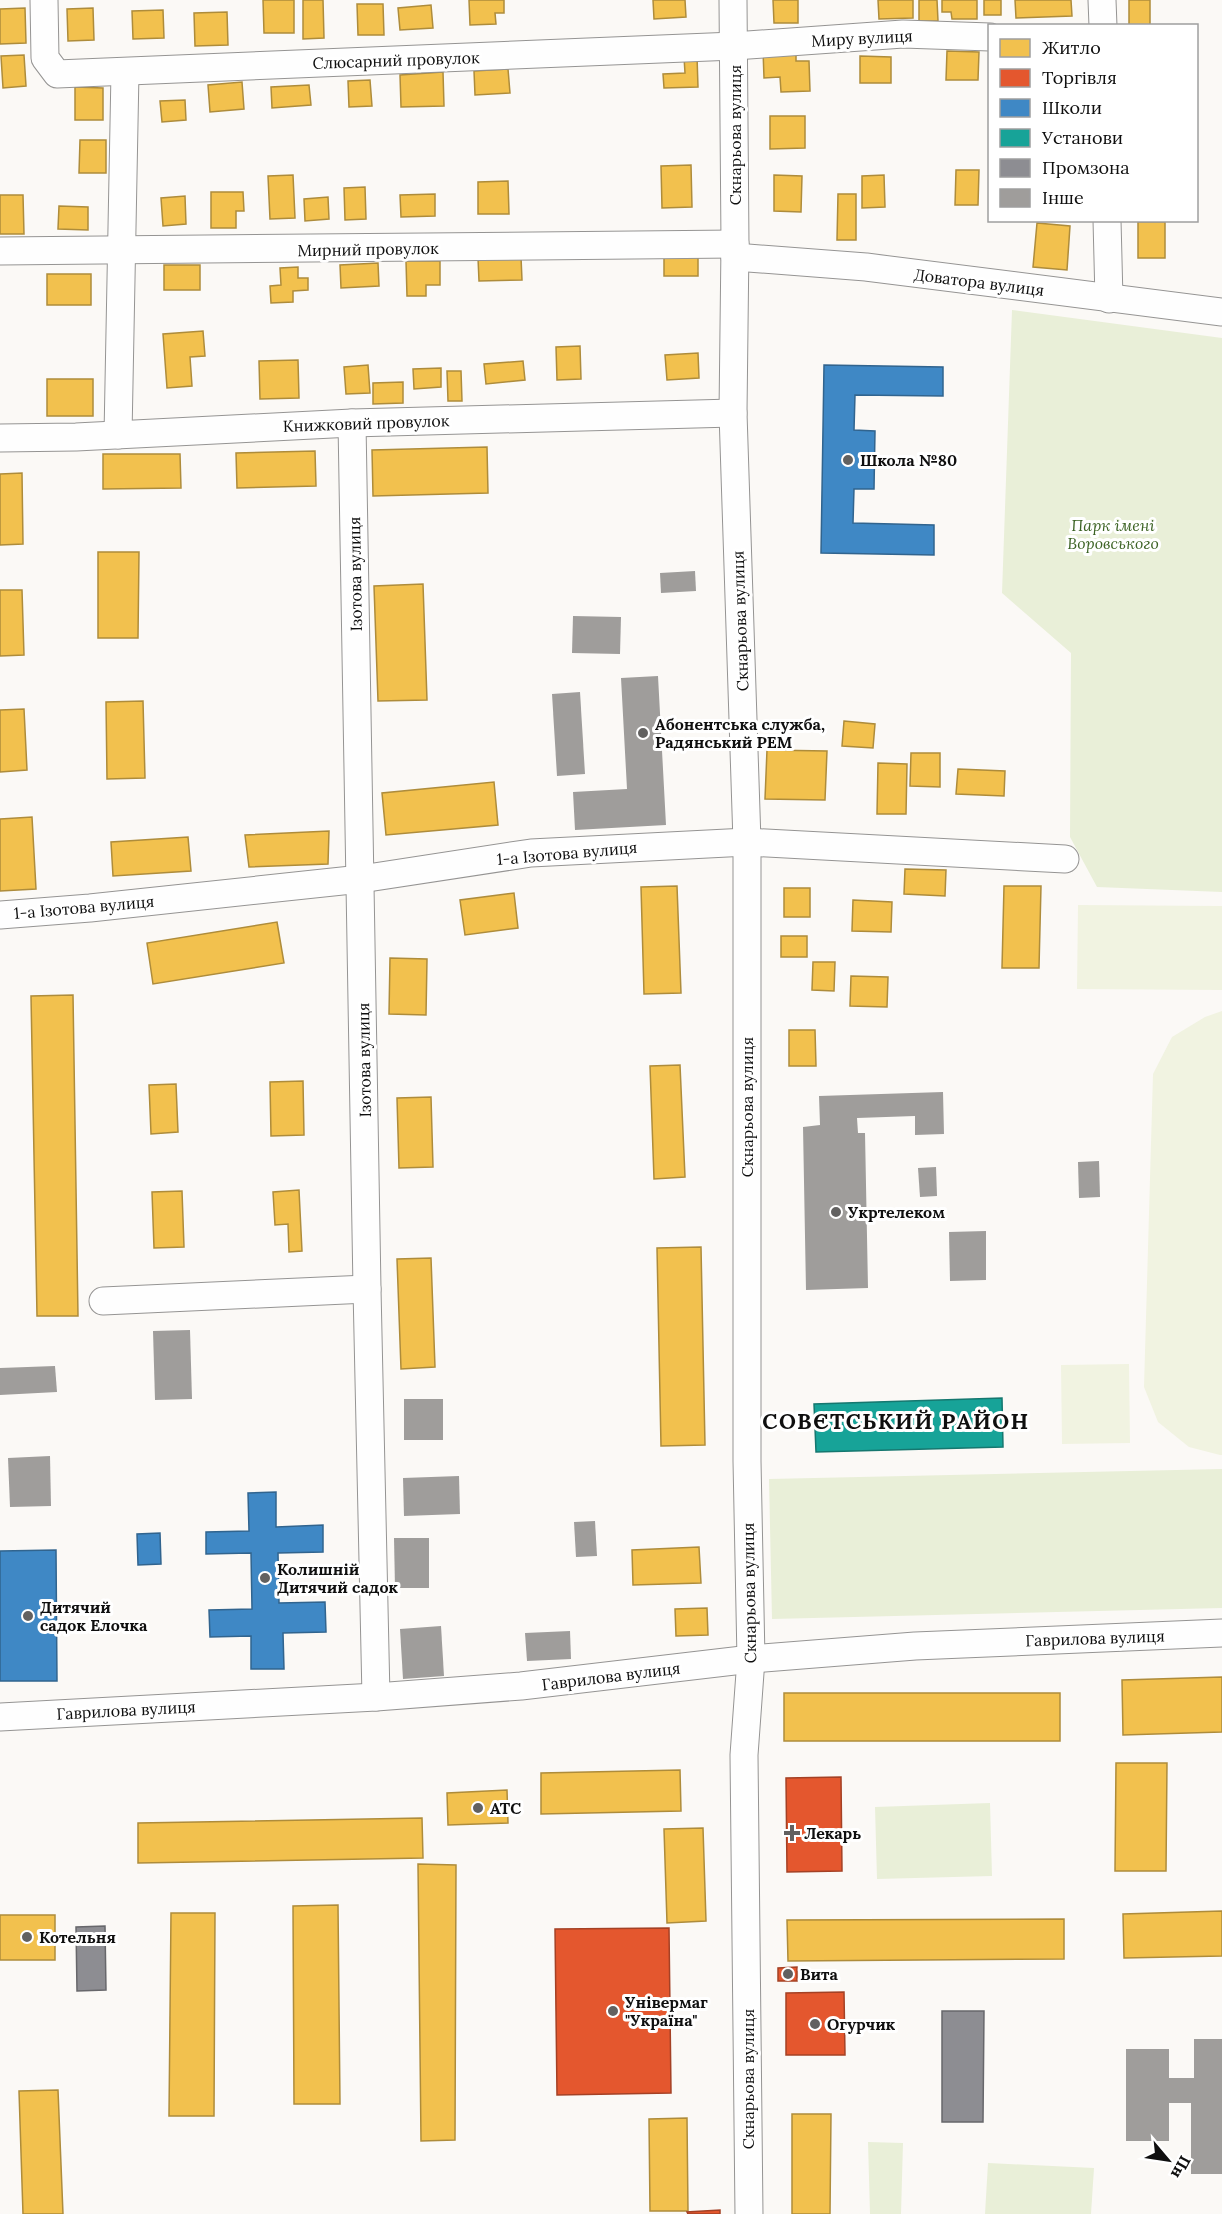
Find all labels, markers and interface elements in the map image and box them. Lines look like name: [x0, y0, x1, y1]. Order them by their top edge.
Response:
legend: [988, 24, 1198, 222]
street label: Миру вулиця: [811, 25, 913, 51]
text: Житло: [1042, 36, 1101, 59]
street label: Слюсарний провулок: [312, 47, 480, 73]
street label: Скнарьова вулиця: [725, 65, 745, 205]
text: Торгівля: [1042, 66, 1117, 89]
text: Школи: [1042, 96, 1102, 119]
text: Установи: [1041, 126, 1123, 149]
text: Промзона: [1042, 156, 1130, 179]
text: Інше: [1042, 186, 1084, 209]
street label: Мирний провулок: [297, 238, 439, 260]
street label: Доватора вулиця: [913, 264, 1045, 300]
street label: Книжковий провулок: [282, 410, 450, 436]
place label: Школа №80: [860, 450, 957, 470]
marker: Школа №80: [841, 453, 855, 467]
park label: Парк імені Воровського: [1067, 515, 1159, 553]
street label: Ізотова вулиця: [344, 516, 366, 632]
street label: Скнарьова вулиця: [728, 550, 752, 692]
place label: Абонентська служба, Радянський РЕМ: [655, 714, 825, 752]
marker: Абонентська служба, Радянський РЕМ: [636, 726, 650, 740]
street label: 1-а Ізотова вулиця: [496, 837, 638, 869]
street label: 1-а Ізотова вулиця: [13, 891, 155, 923]
street label: Ізотова вулиця: [353, 1002, 375, 1118]
street label: Скнарьова вулиця: [737, 1037, 757, 1177]
place label: Укртелеком: [848, 1202, 945, 1222]
marker: Укртелеком: [829, 1205, 843, 1219]
district label: СОВЄТСЬКИЙ РАЙОН: [762, 1407, 1030, 1435]
street label: Скнарьова вулиця: [738, 1523, 760, 1663]
place label: Колишній Дитячий садок: [277, 1559, 399, 1597]
marker: Колишній Дитячий садок: [258, 1571, 272, 1585]
place label: Дитячий садок Елочка: [40, 1597, 148, 1635]
marker: Дитячий садок Елочка: [21, 1609, 35, 1623]
street label: Гаврилова вулиця: [1025, 1626, 1165, 1650]
street label: Гаврилова вулиця: [541, 1658, 681, 1694]
street label: Гаврилова вулиця: [56, 1696, 196, 1724]
place label: АТС: [490, 1798, 521, 1818]
marker: АТС: [471, 1801, 485, 1815]
place label: Лекарь: [804, 1823, 861, 1843]
marker: Лекарь: [785, 1826, 799, 1840]
place label: Котельня: [39, 1927, 116, 1947]
marker: Котельня: [20, 1930, 34, 1944]
place label: Вита: [800, 1964, 838, 1984]
marker: Вита: [781, 1967, 795, 1981]
place label: Універмаг "Україна": [625, 1992, 708, 2030]
marker: Універмаг "Україна": [606, 2004, 620, 2018]
street label: Скнарьова вулиця: [738, 2009, 758, 2149]
place label: Огурчик: [827, 2014, 896, 2034]
marker: Огурчик: [808, 2017, 822, 2031]
north arrow: [1138, 2130, 1198, 2190]
text: Пн: [1167, 2152, 1195, 2182]

